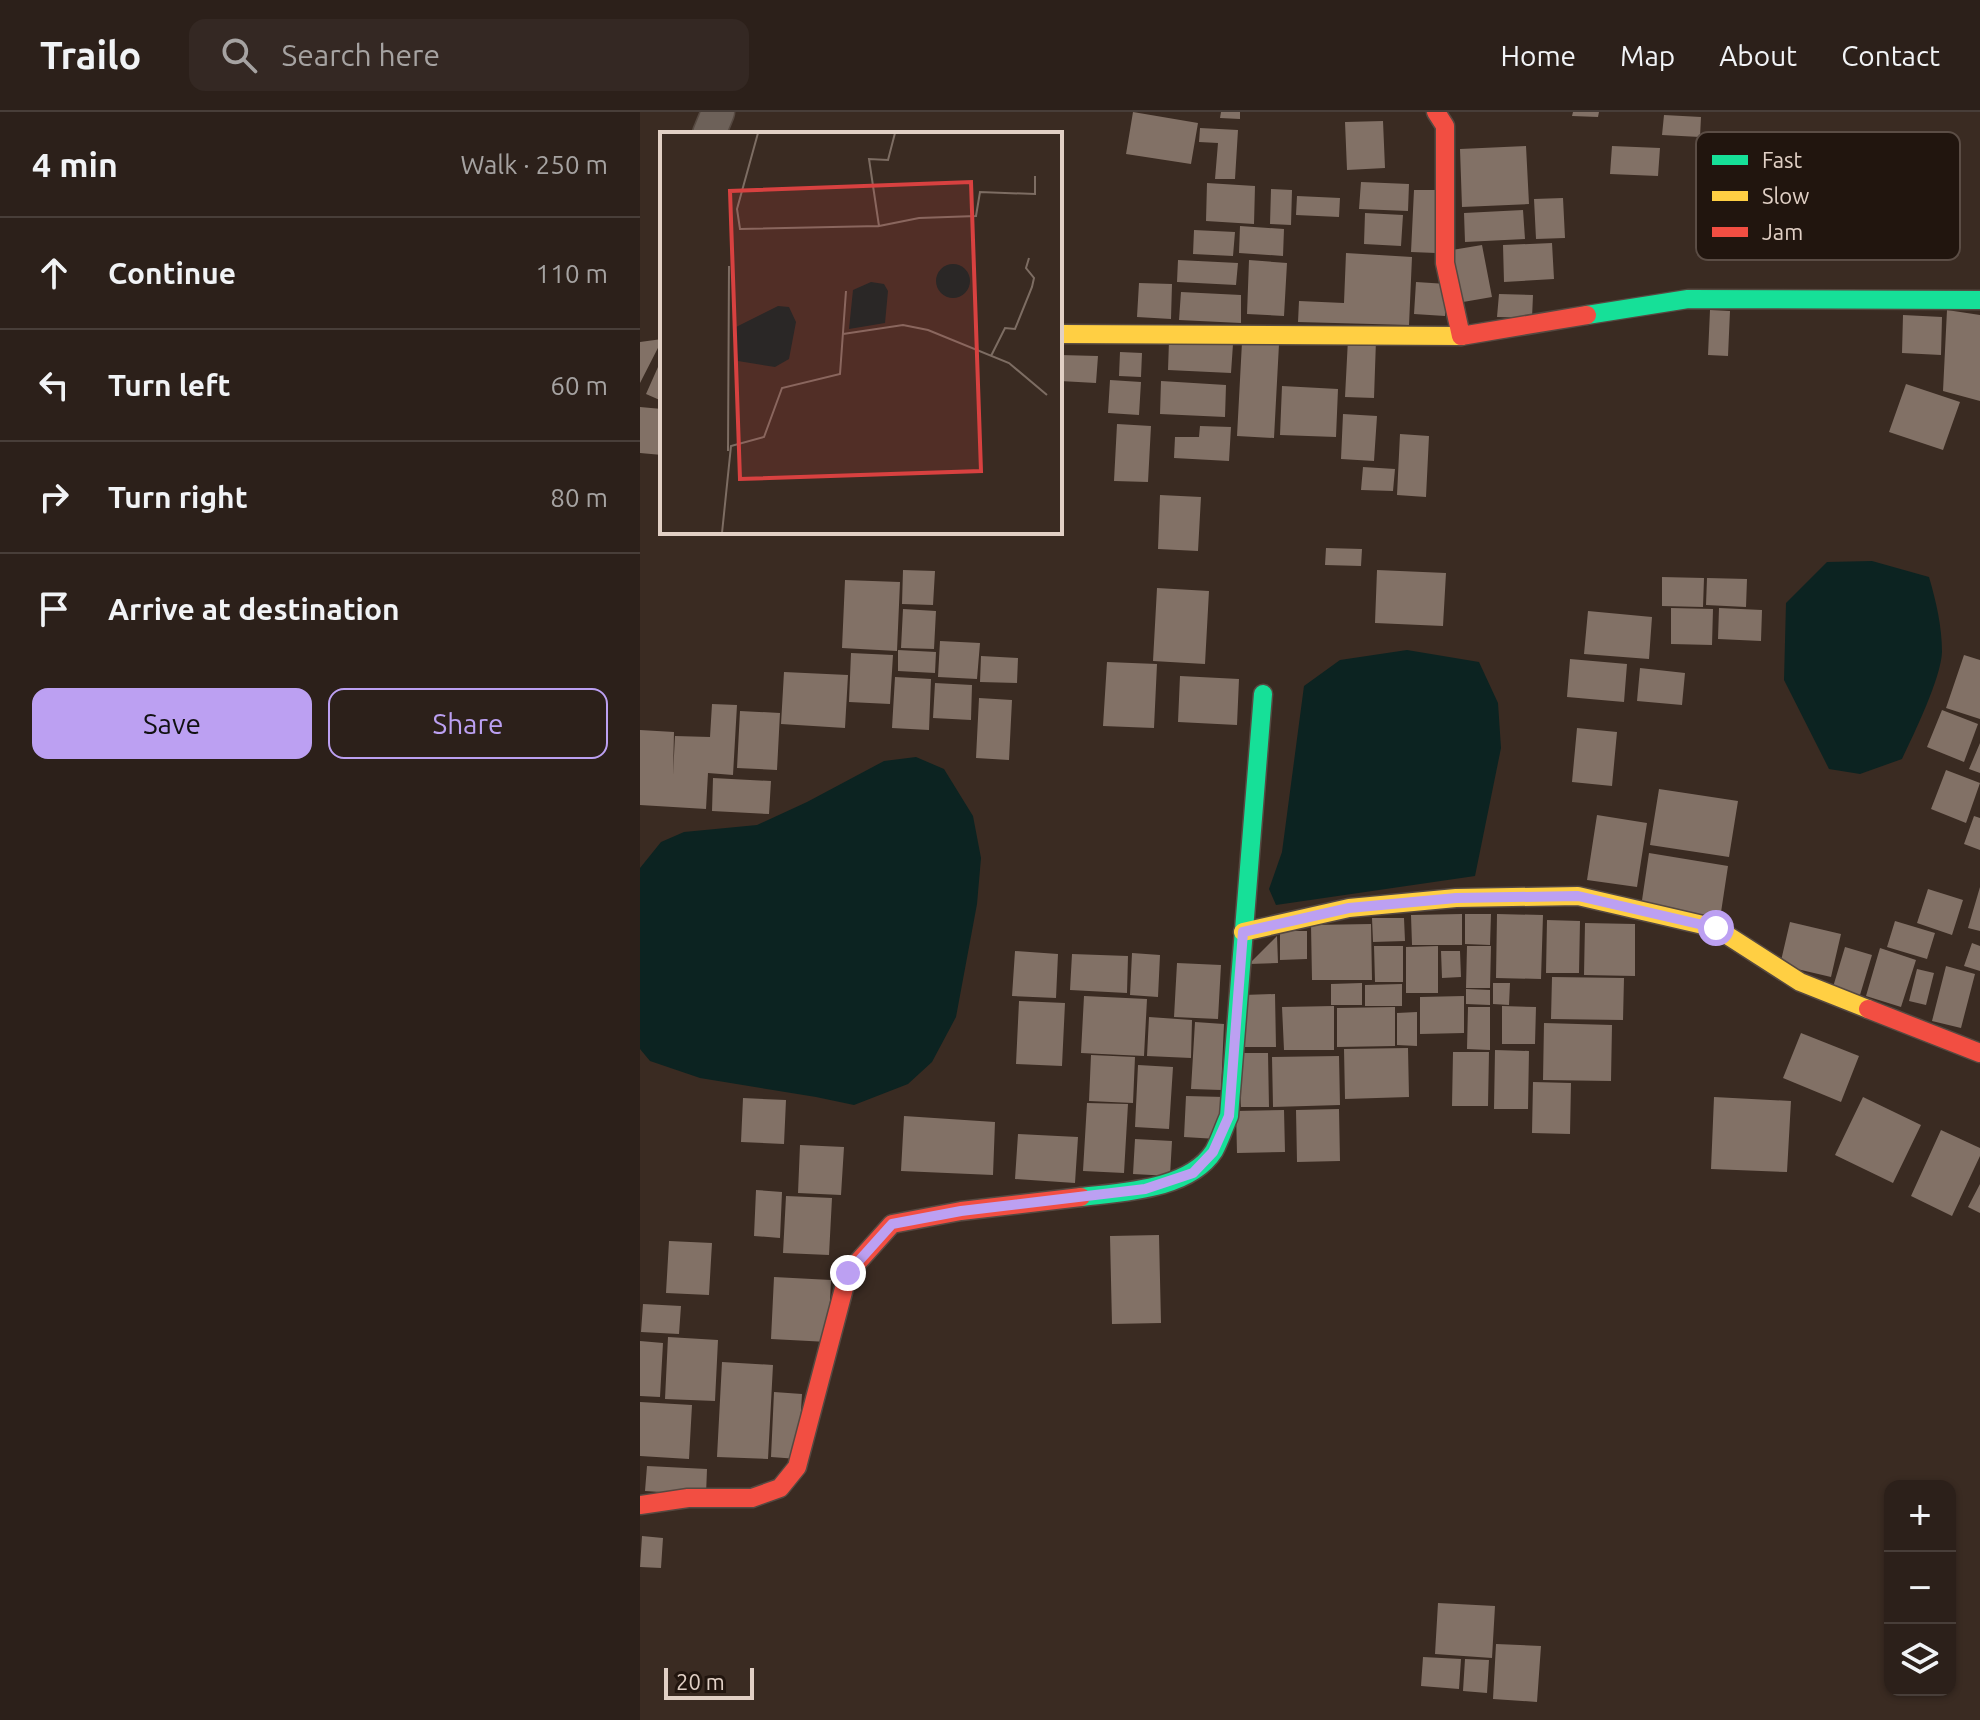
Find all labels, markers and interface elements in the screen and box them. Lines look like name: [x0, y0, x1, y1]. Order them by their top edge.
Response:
search box: [189, 19, 749, 91]
icon: search: [217, 33, 261, 77]
text: Trailo: [40, 34, 141, 76]
text: Search here: [281, 38, 440, 72]
text: Home: [1501, 40, 1576, 71]
text: Map: [1620, 40, 1675, 71]
text: About: [1719, 40, 1797, 71]
text: Contact: [1841, 40, 1940, 71]
inset map: [660, 132, 1062, 534]
legend: [1696, 132, 1960, 260]
text: 4 min: [32, 145, 118, 183]
text: Fast: [1762, 147, 1803, 172]
text: Walk · 250 m: [460, 150, 608, 179]
text: Slow: [1762, 183, 1809, 208]
text: Jam: [1762, 219, 1803, 244]
icon: ahead: [32, 251, 76, 295]
text: Continue: [108, 256, 236, 290]
text: 110 m: [536, 259, 608, 288]
icon: left: [32, 363, 76, 407]
text: Turn left: [108, 368, 230, 402]
text: 60 m: [550, 371, 608, 400]
icon: right: [32, 475, 76, 519]
text: Turn right: [108, 480, 248, 514]
text: 80 m: [550, 483, 608, 512]
icon: arrive: [32, 587, 76, 631]
text: Arrive at destination: [108, 592, 400, 626]
button: Save: [32, 688, 312, 759]
button: Share: [328, 688, 608, 759]
route start: [1698, 910, 1734, 946]
route end: [830, 1255, 866, 1291]
map controls: [1884, 1480, 1956, 1696]
button: +: [1884, 1480, 1956, 1552]
button: −: [1884, 1552, 1956, 1624]
button: layers: [1884, 1624, 1956, 1696]
scale bar: [664, 1664, 754, 1700]
text: 20 m: [676, 1669, 725, 1694]

